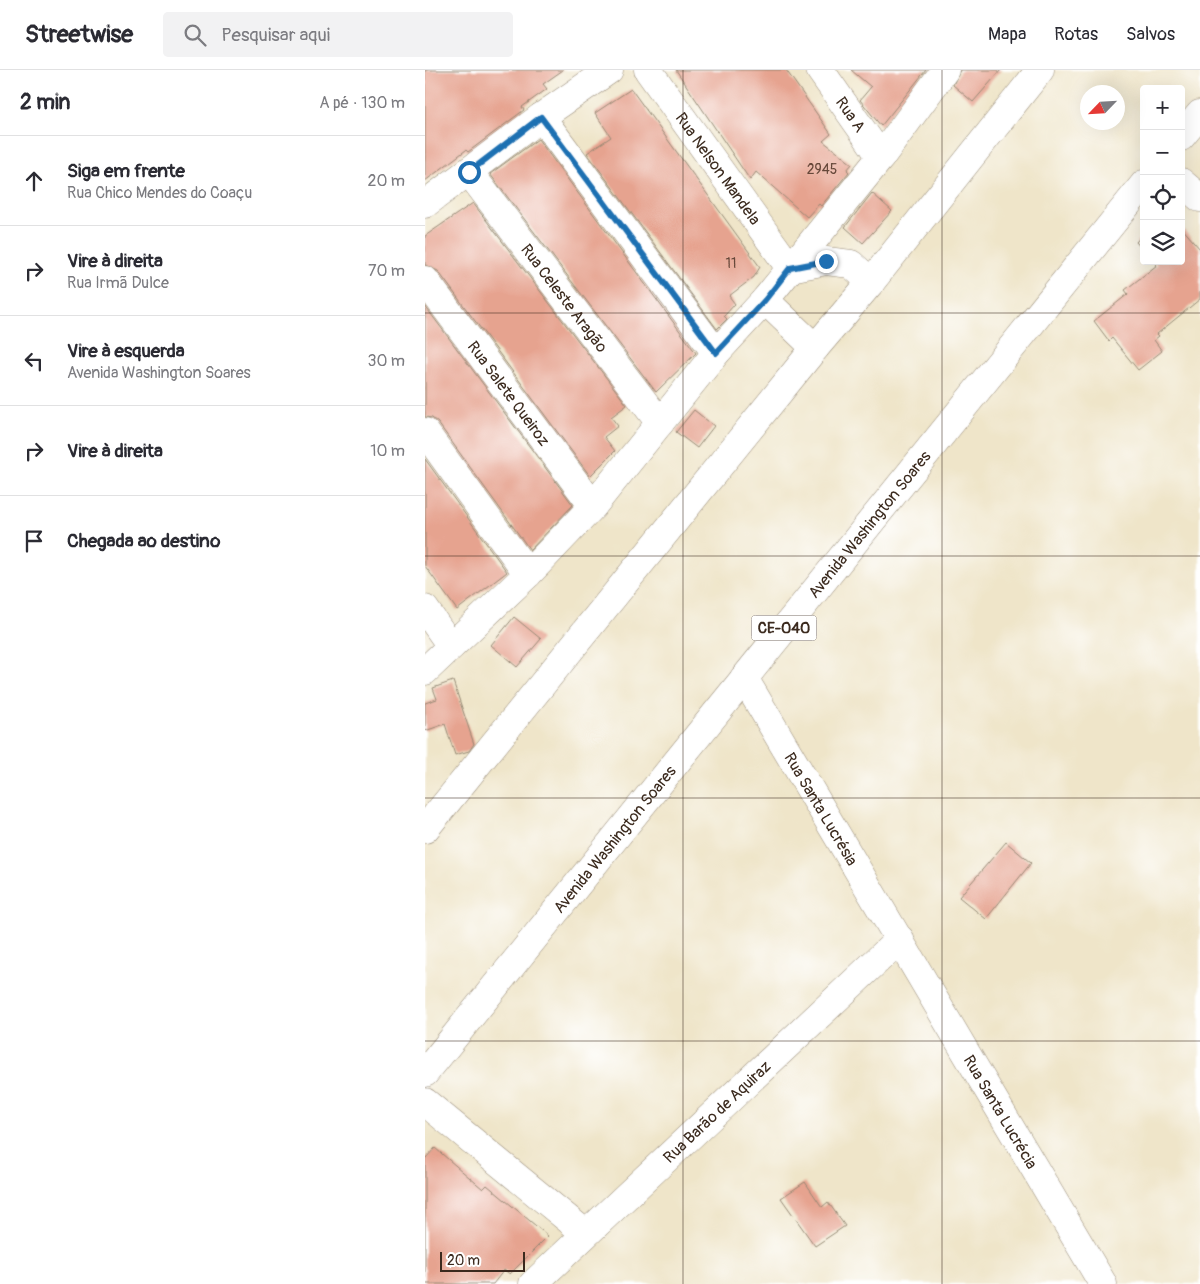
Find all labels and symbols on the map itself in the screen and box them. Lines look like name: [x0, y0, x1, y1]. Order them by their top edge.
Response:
north arrow: [1080, 85, 1125, 130]
street label: Rua A: [831, 93, 869, 136]
street label: Rua Nelson Mandela: [671, 109, 765, 229]
route start: [458, 161, 481, 184]
house number: 2945: [807, 161, 837, 178]
street label: Rua Celeste Aragão: [516, 240, 612, 357]
route end: [815, 250, 838, 273]
house number: 11: [726, 255, 736, 272]
street label: Rua Salete Queiroz: [463, 337, 554, 450]
street label: Avenida Washington Soares: [804, 447, 935, 603]
road number: CE-040: [751, 616, 817, 640]
street label: Rua Santa Lucrésia: [779, 749, 862, 869]
street label: Avenida Washington Soares: [549, 762, 681, 917]
street label: Rua Santa Lucrécia: [959, 1052, 1041, 1173]
street label: Rua Barão de Aquiraz: [659, 1057, 775, 1168]
scale bar: [440, 1249, 525, 1272]

